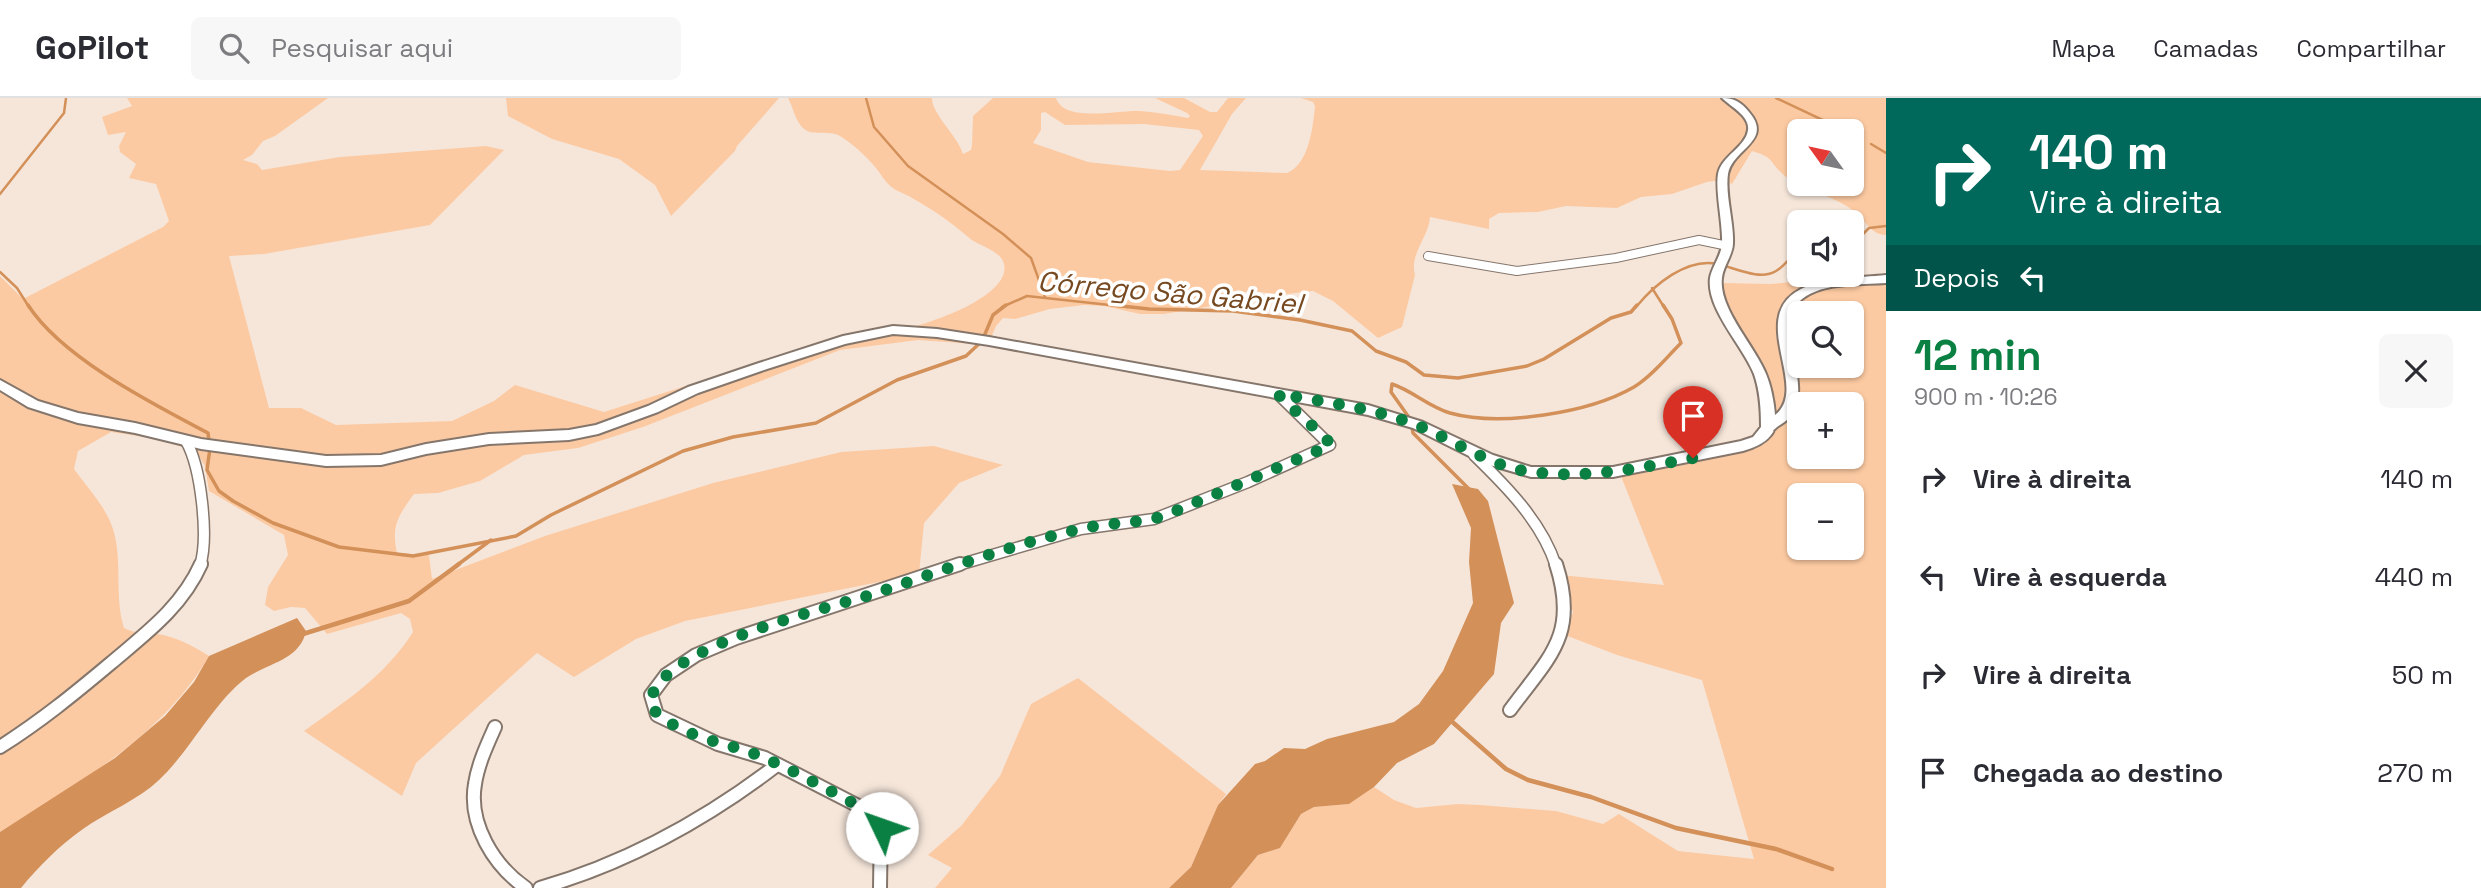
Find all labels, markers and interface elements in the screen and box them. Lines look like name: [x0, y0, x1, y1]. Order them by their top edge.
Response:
search box: [191, 17, 681, 80]
text: GoPilot: [35, 27, 149, 69]
icon: search: [215, 29, 253, 67]
text: Pesquisar aqui: [271, 31, 453, 65]
text: Mapa: [2051, 33, 2115, 64]
text: Camadas: [2153, 33, 2258, 64]
text: Compartilhar: [2296, 33, 2446, 64]
north arrow: [1787, 119, 1864, 196]
map controls: [1787, 119, 1864, 560]
text: 140 m: [2029, 121, 2168, 183]
icon: right: [1914, 126, 2005, 217]
text: Vire à direita: [2029, 182, 2222, 222]
button: sound: [1787, 210, 1864, 287]
icon: left: [2014, 259, 2052, 297]
text: Depois: [1914, 261, 2000, 295]
water label: Córrego São Gabriel: [1036, 262, 1307, 322]
button: search: [1787, 301, 1864, 378]
text: 12 min: [1914, 329, 2042, 382]
button: close: [2379, 334, 2453, 408]
text: 900 m · 10:26: [1914, 382, 2058, 412]
pin: [1663, 386, 1723, 458]
button: +: [1787, 392, 1864, 469]
icon: arrive: [1674, 397, 1712, 435]
icon: right: [1914, 460, 1952, 498]
text: Vire à direita: [1973, 462, 2131, 496]
text: 140 m: [2380, 462, 2453, 496]
button: −: [1787, 483, 1864, 560]
icon: left: [1914, 558, 1952, 596]
text: Vire à esquerda: [1973, 560, 2167, 594]
text: 440 m: [2375, 560, 2453, 594]
icon: right: [1914, 656, 1952, 694]
text: Vire à direita: [1973, 658, 2131, 692]
text: 50 m: [2392, 658, 2453, 692]
icon: arrive: [1914, 754, 1952, 792]
text: Chegada ao destino: [1973, 756, 2223, 790]
text: 270 m: [2377, 756, 2453, 790]
position arrow: [845, 791, 919, 865]

